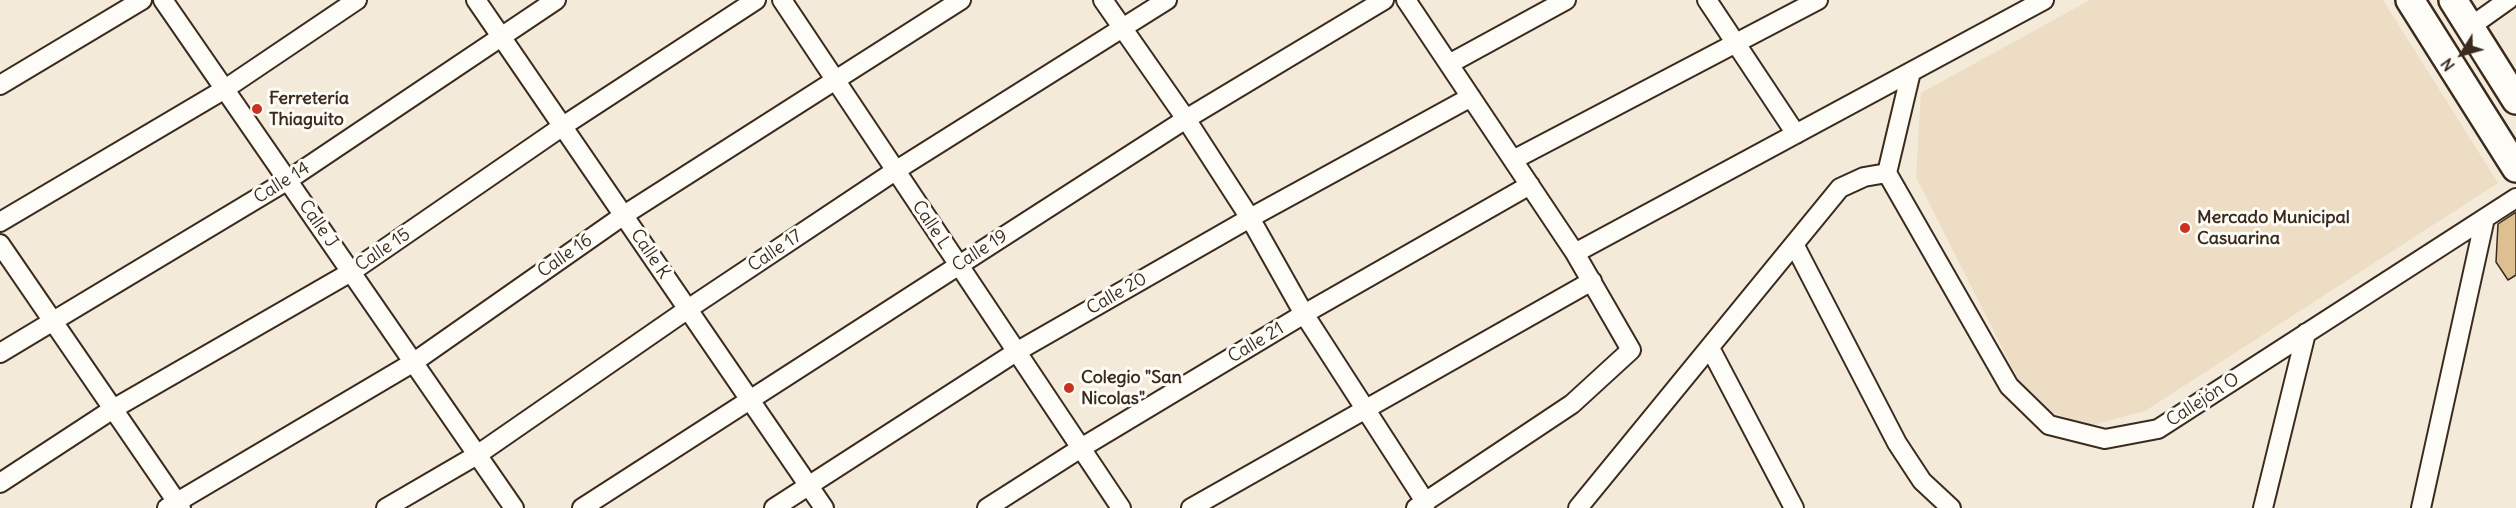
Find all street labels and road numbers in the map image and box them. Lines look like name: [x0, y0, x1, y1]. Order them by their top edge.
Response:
street label: Calle 14: [250, 158, 314, 208]
street label: Calle J: [294, 196, 342, 252]
street label: Calle L: [907, 197, 955, 253]
street label: Calle 15: [351, 224, 415, 276]
street label: Calle K: [626, 225, 674, 283]
street label: Calle 17: [744, 225, 806, 277]
street label: Calle 19: [948, 225, 1012, 277]
street label: Calle 16: [534, 229, 596, 283]
street label: Calle 20: [1083, 268, 1151, 320]
street label: Calle 21: [1224, 318, 1288, 368]
street label: Callejón O: [2163, 368, 2243, 432]

